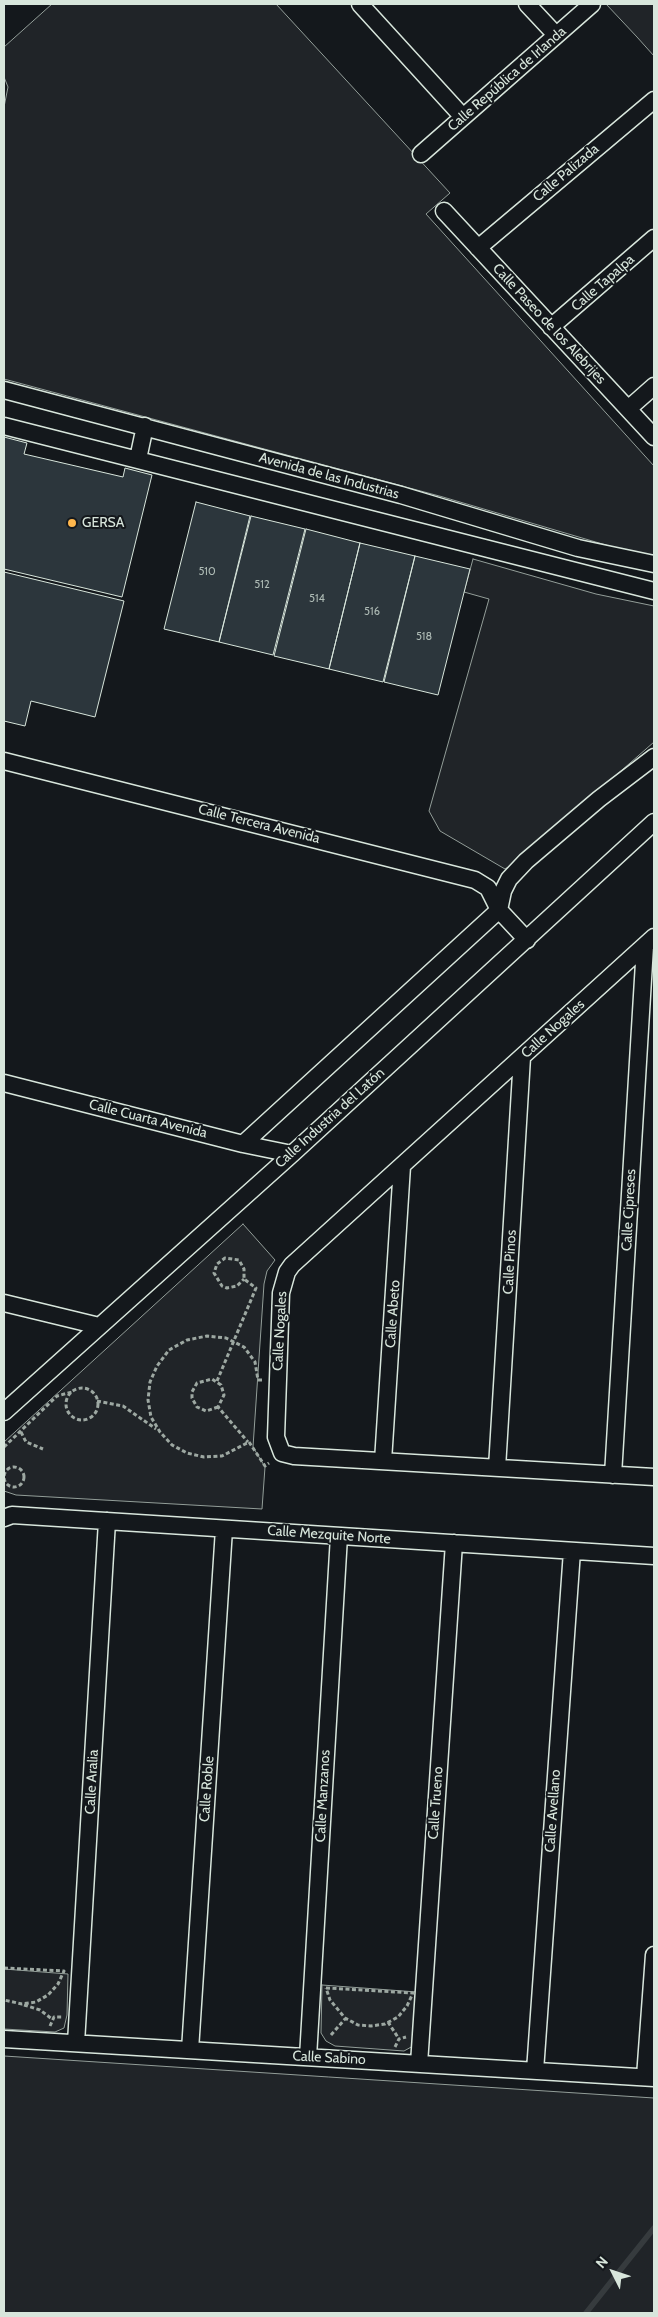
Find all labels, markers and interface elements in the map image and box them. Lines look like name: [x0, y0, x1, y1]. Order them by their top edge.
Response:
street label: Calle República de Irlanda: [444, 23, 570, 135]
street label: Calle Palizada: [530, 141, 602, 205]
street label: Calle Tapalpa: [568, 251, 638, 315]
street label: Calle Paseo de los Alebrijes: [489, 260, 609, 388]
street label: Avenida de las Industrias: [257, 449, 401, 503]
place label: GERSA: [82, 515, 124, 531]
marker: GERSA: [66, 517, 78, 529]
house number: 510: [198, 565, 216, 579]
house number: 512: [254, 578, 270, 592]
house number: 514: [309, 592, 325, 606]
house number: 516: [364, 605, 380, 619]
house number: 518: [416, 630, 432, 644]
street label: Calle Tercera Avenida: [196, 801, 322, 847]
street label: Calle Nogales: [518, 996, 588, 1062]
street label: Calle Industria del Latón: [272, 1064, 388, 1172]
street label: Calle Cuarta Avenida: [87, 1096, 209, 1142]
street label: Calle Cipreses: [618, 1169, 640, 1251]
street label: Calle Pinos: [500, 1229, 520, 1295]
street label: Calle Abeto: [382, 1279, 404, 1349]
street label: Calle Nogales: [270, 1291, 290, 1371]
street label: Calle Mezquite Norte: [267, 1522, 391, 1548]
street label: Calle Aralia: [82, 1749, 102, 1815]
street label: Calle Manzanos: [312, 1749, 334, 1843]
street label: Calle Roble: [196, 1755, 218, 1823]
street label: Calle Trueno: [425, 1766, 447, 1840]
street label: Calle Avellano: [542, 1769, 564, 1853]
street label: Calle Sabino: [292, 2048, 366, 2068]
north arrow: [588, 2247, 638, 2297]
text: N: [592, 2253, 612, 2272]

